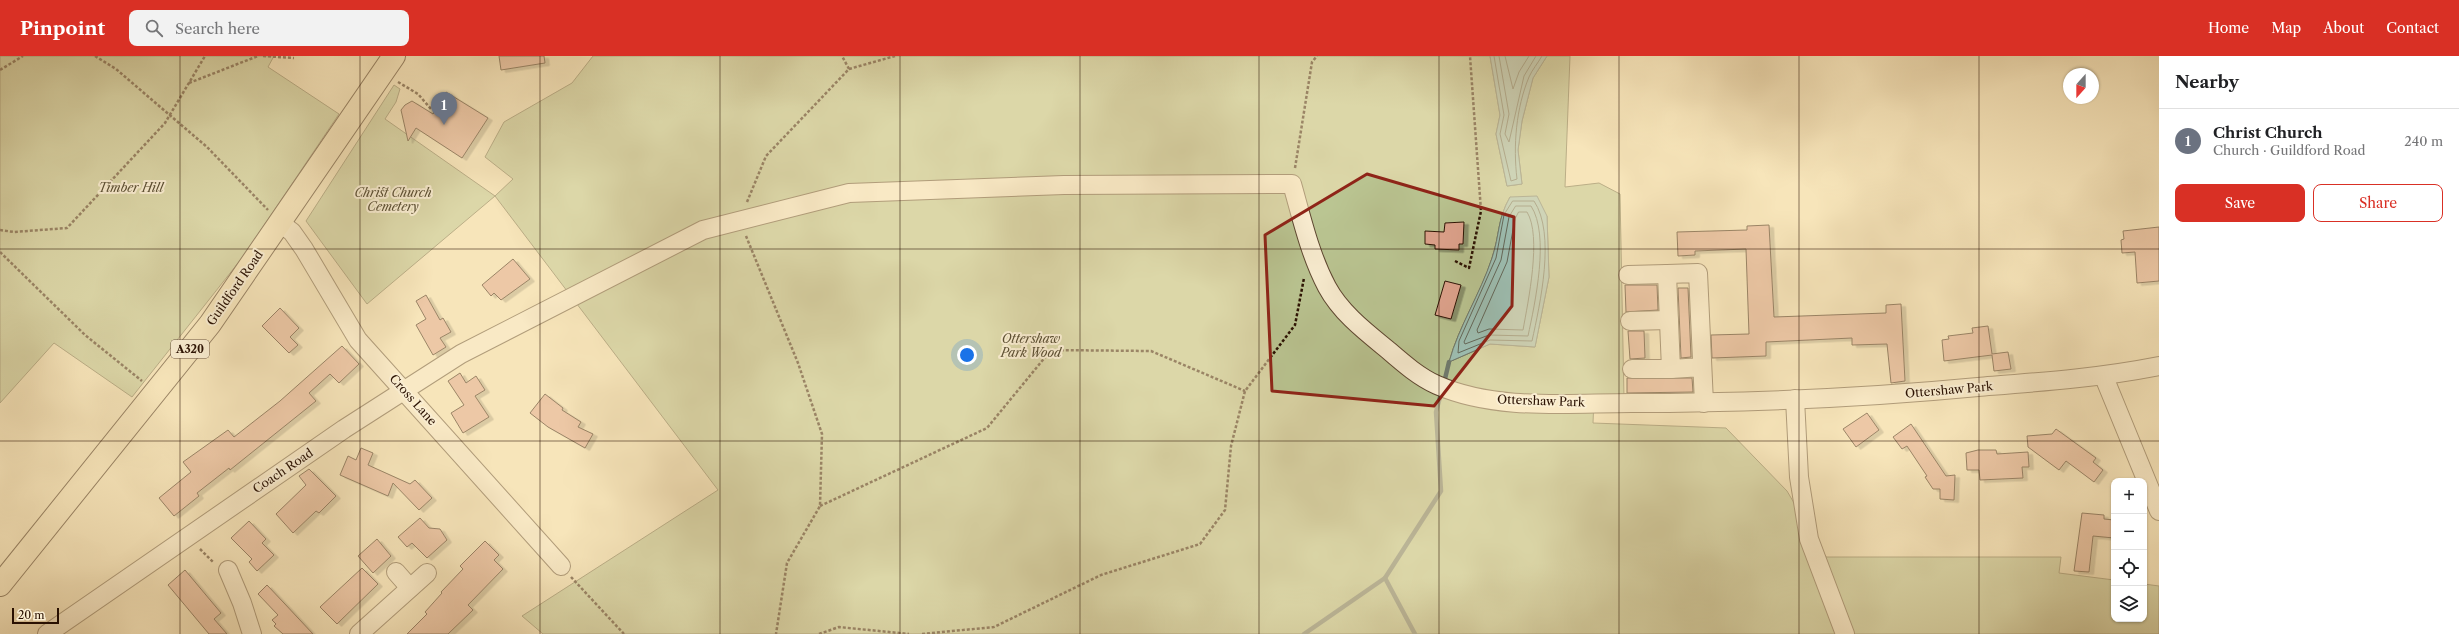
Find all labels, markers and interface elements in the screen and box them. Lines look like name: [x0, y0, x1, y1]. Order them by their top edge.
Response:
search box: [129, 10, 409, 46]
text: Pinpoint: [20, 17, 105, 40]
icon: search: [143, 17, 165, 39]
text: Search here: [175, 19, 260, 38]
text: Home: [2208, 19, 2249, 37]
text: Map: [2271, 19, 2301, 37]
text: About: [2323, 19, 2364, 37]
text: Contact: [2386, 19, 2439, 37]
north arrow: [2063, 68, 2099, 104]
text: Nearby: [2175, 72, 2239, 92]
pin: 1: [431, 92, 457, 125]
text: Christ Church: [2213, 123, 2323, 142]
text: 1: [2185, 133, 2191, 149]
text: 240 m: [2404, 133, 2443, 149]
text: Church · Guildford Road: [2213, 142, 2366, 158]
park label: Timber Hill: [99, 180, 165, 195]
button: Save: [2175, 184, 2305, 222]
button: Share: [2313, 184, 2443, 222]
park label: Christ Church Cemetery: [354, 185, 432, 214]
street label: Guildford Road: [203, 247, 266, 328]
park label: Ottershaw Park Wood: [1000, 331, 1063, 360]
road number: A320: [171, 340, 209, 358]
your location: [957, 345, 977, 365]
street label: Cross Lane: [387, 371, 440, 429]
street label: Ottershaw Park: [1905, 378, 1994, 401]
street label: Ottershaw Park: [1497, 391, 1586, 410]
street label: Coach Road: [250, 445, 316, 496]
map controls: [2111, 478, 2147, 622]
button: +: [2111, 478, 2147, 514]
button: −: [2111, 514, 2147, 550]
button: locate: [2111, 550, 2147, 586]
button: layers: [2111, 586, 2147, 622]
scale bar: [12, 606, 59, 625]
text: 20 m: [18, 608, 44, 622]

